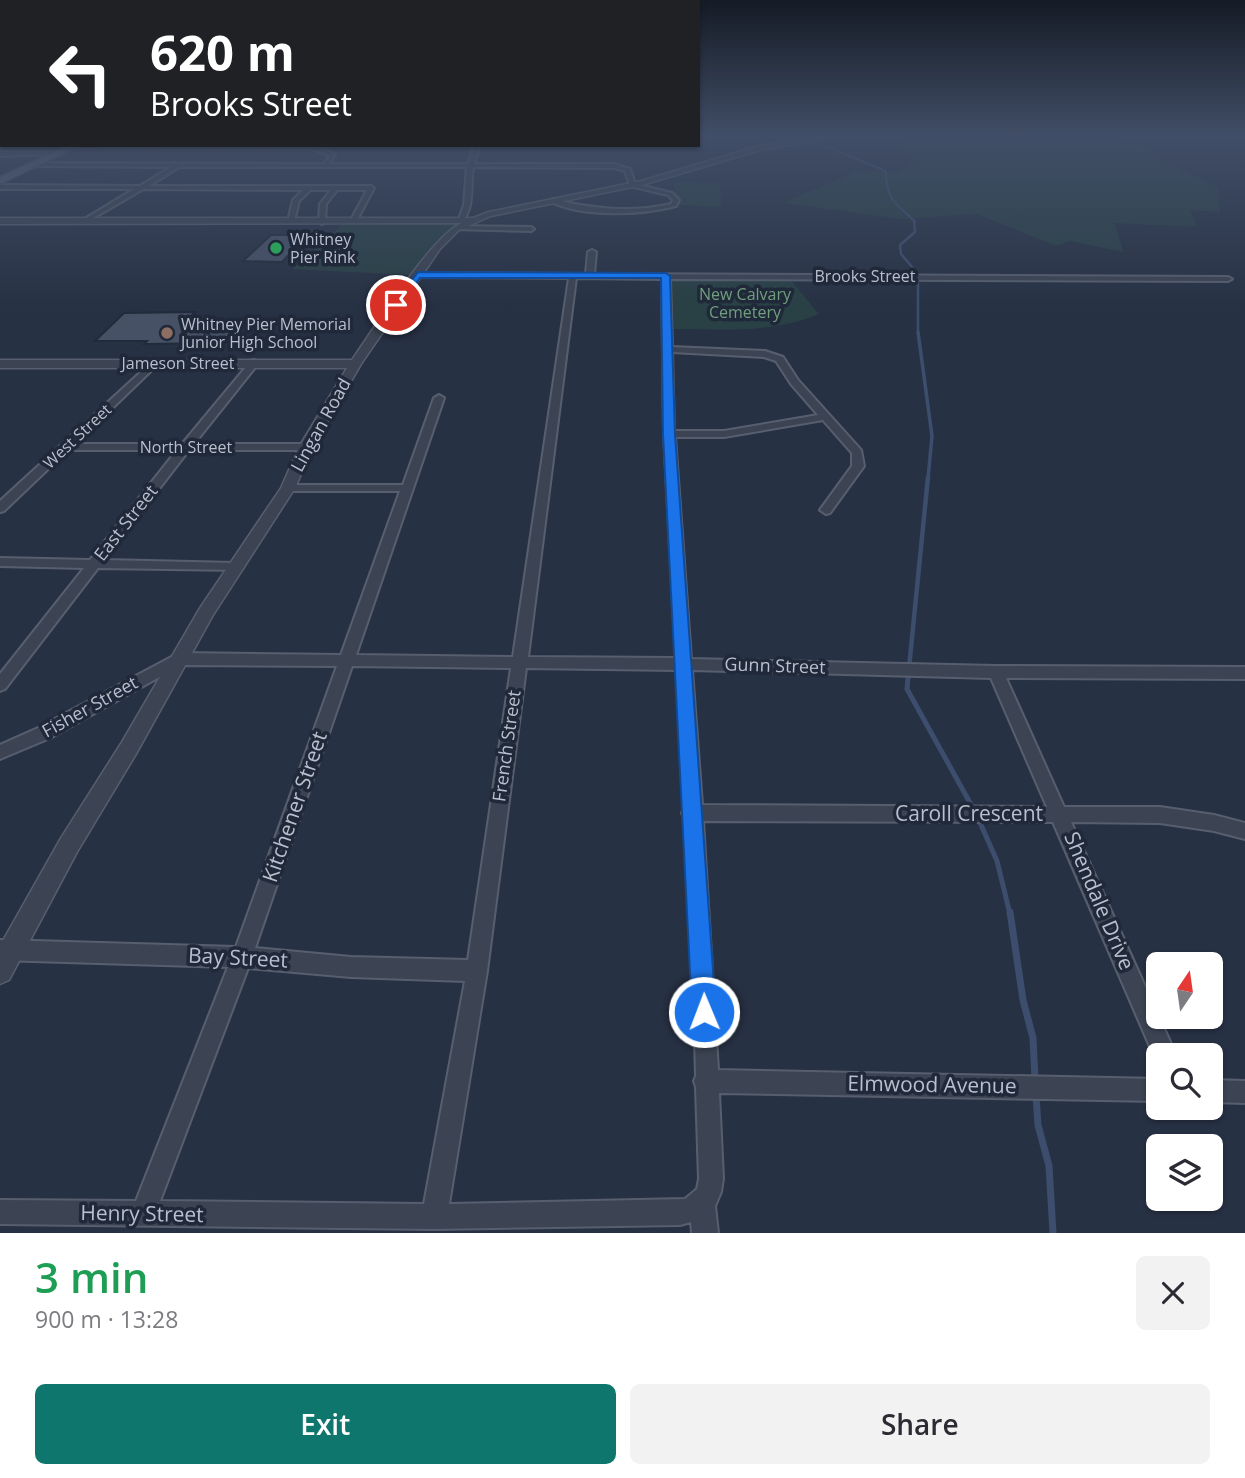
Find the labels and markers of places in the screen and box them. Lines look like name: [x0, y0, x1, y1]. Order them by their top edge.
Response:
place label: Whitney Pier Rink: [290, 228, 356, 268]
marker: Whitney Pier Rink: [268, 240, 284, 256]
pin: [366, 275, 426, 335]
place label: Whitney Pier Memorial Junior High School: [179, 313, 351, 353]
marker: Whitney Pier Memorial Junior High School: [159, 325, 175, 341]

